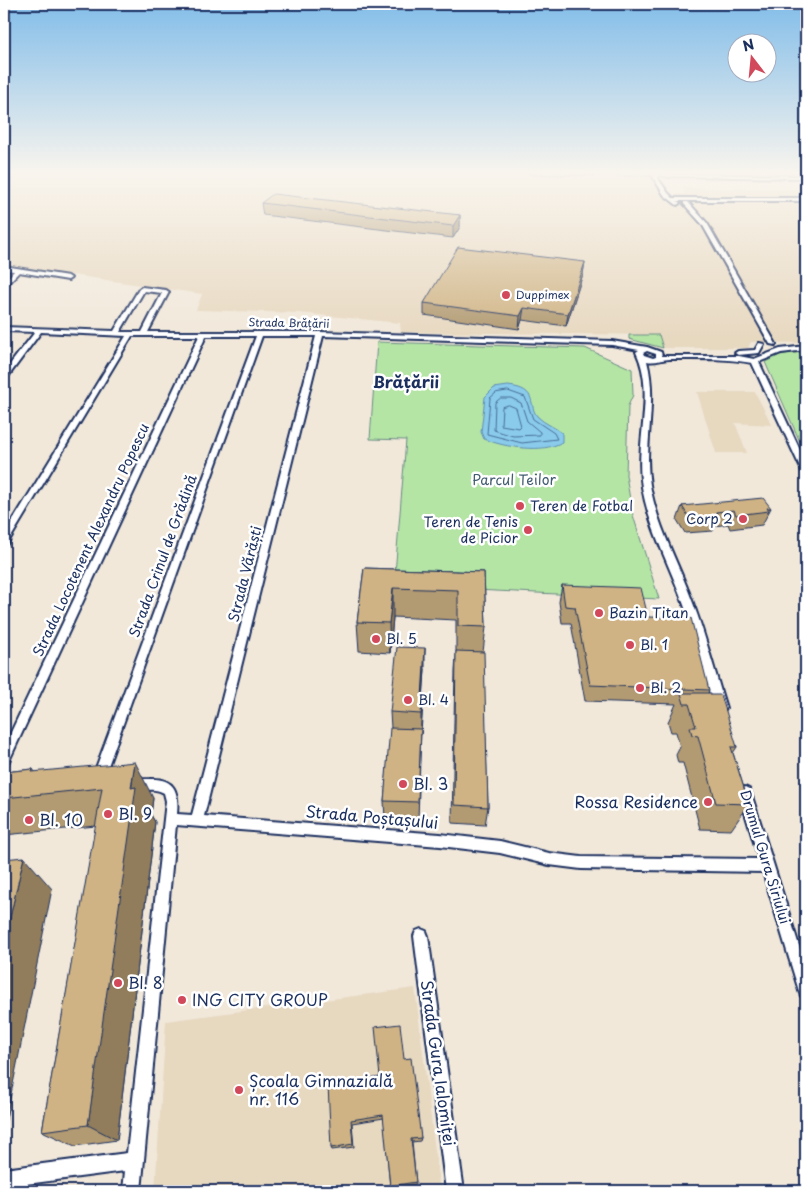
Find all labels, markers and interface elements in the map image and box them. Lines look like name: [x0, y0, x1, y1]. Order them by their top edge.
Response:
north arrow: [728, 32, 778, 82]
text: N: [740, 33, 757, 57]
place label: Duppimex: [516, 286, 569, 303]
marker: Duppimex: [500, 289, 512, 301]
street label: Strada Brățării: [248, 313, 330, 332]
district label: Brățării: [373, 369, 440, 393]
street label: Strada Locotenent Alexandru Popescu: [27, 420, 154, 660]
park label: Parcul Teilor: [472, 469, 556, 490]
street label: Strada Crinul de Grădină: [123, 471, 202, 640]
place label: Teren de Fotbal: [530, 495, 633, 516]
marker: Teren de Fotbal: [514, 500, 526, 512]
place label: Corp 2: [686, 508, 733, 529]
place label: Teren de Tenis de Picior: [423, 511, 519, 548]
marker: Corp 2: [737, 513, 749, 525]
street label: Strada Vărăști: [222, 524, 267, 624]
marker: Teren de Tenis de Picior: [522, 524, 534, 536]
place label: Bazin Titan: [609, 602, 688, 623]
marker: Bazin Titan: [593, 607, 605, 619]
place label: Bl. 5: [386, 628, 417, 649]
marker: Bl. 5: [370, 633, 382, 645]
place label: Bl. 1: [640, 634, 668, 655]
marker: Bl. 1: [624, 639, 636, 651]
place label: Bl. 2: [650, 677, 682, 698]
marker: Bl. 2: [634, 682, 646, 694]
place label: Bl. 4: [418, 689, 449, 710]
marker: Bl. 4: [402, 694, 414, 706]
place label: Bl. 3: [413, 771, 448, 795]
marker: Bl. 3: [397, 778, 409, 790]
street label: Drumul Gura Siriului: [735, 787, 796, 926]
place label: Rossa Residence: [575, 789, 698, 813]
marker: Rossa Residence: [702, 796, 714, 808]
street label: Strada Poștașului: [305, 798, 439, 834]
place label: Bl. 9: [118, 801, 152, 825]
place label: Bl. 10: [39, 807, 83, 831]
marker: Bl. 9: [102, 808, 114, 820]
marker: Bl. 10: [23, 814, 35, 826]
place label: Bl. 8: [128, 970, 163, 994]
marker: Bl. 8: [112, 977, 124, 989]
street label: Strada Gura Ialomiței: [415, 978, 463, 1147]
place label: ING CITY GROUP: [192, 987, 328, 1011]
marker: ING CITY GROUP: [176, 994, 188, 1006]
place label: Școala Gimnazială nr. 116: [249, 1068, 393, 1110]
marker: Școala Gimnazială nr. 116: [233, 1084, 245, 1096]

